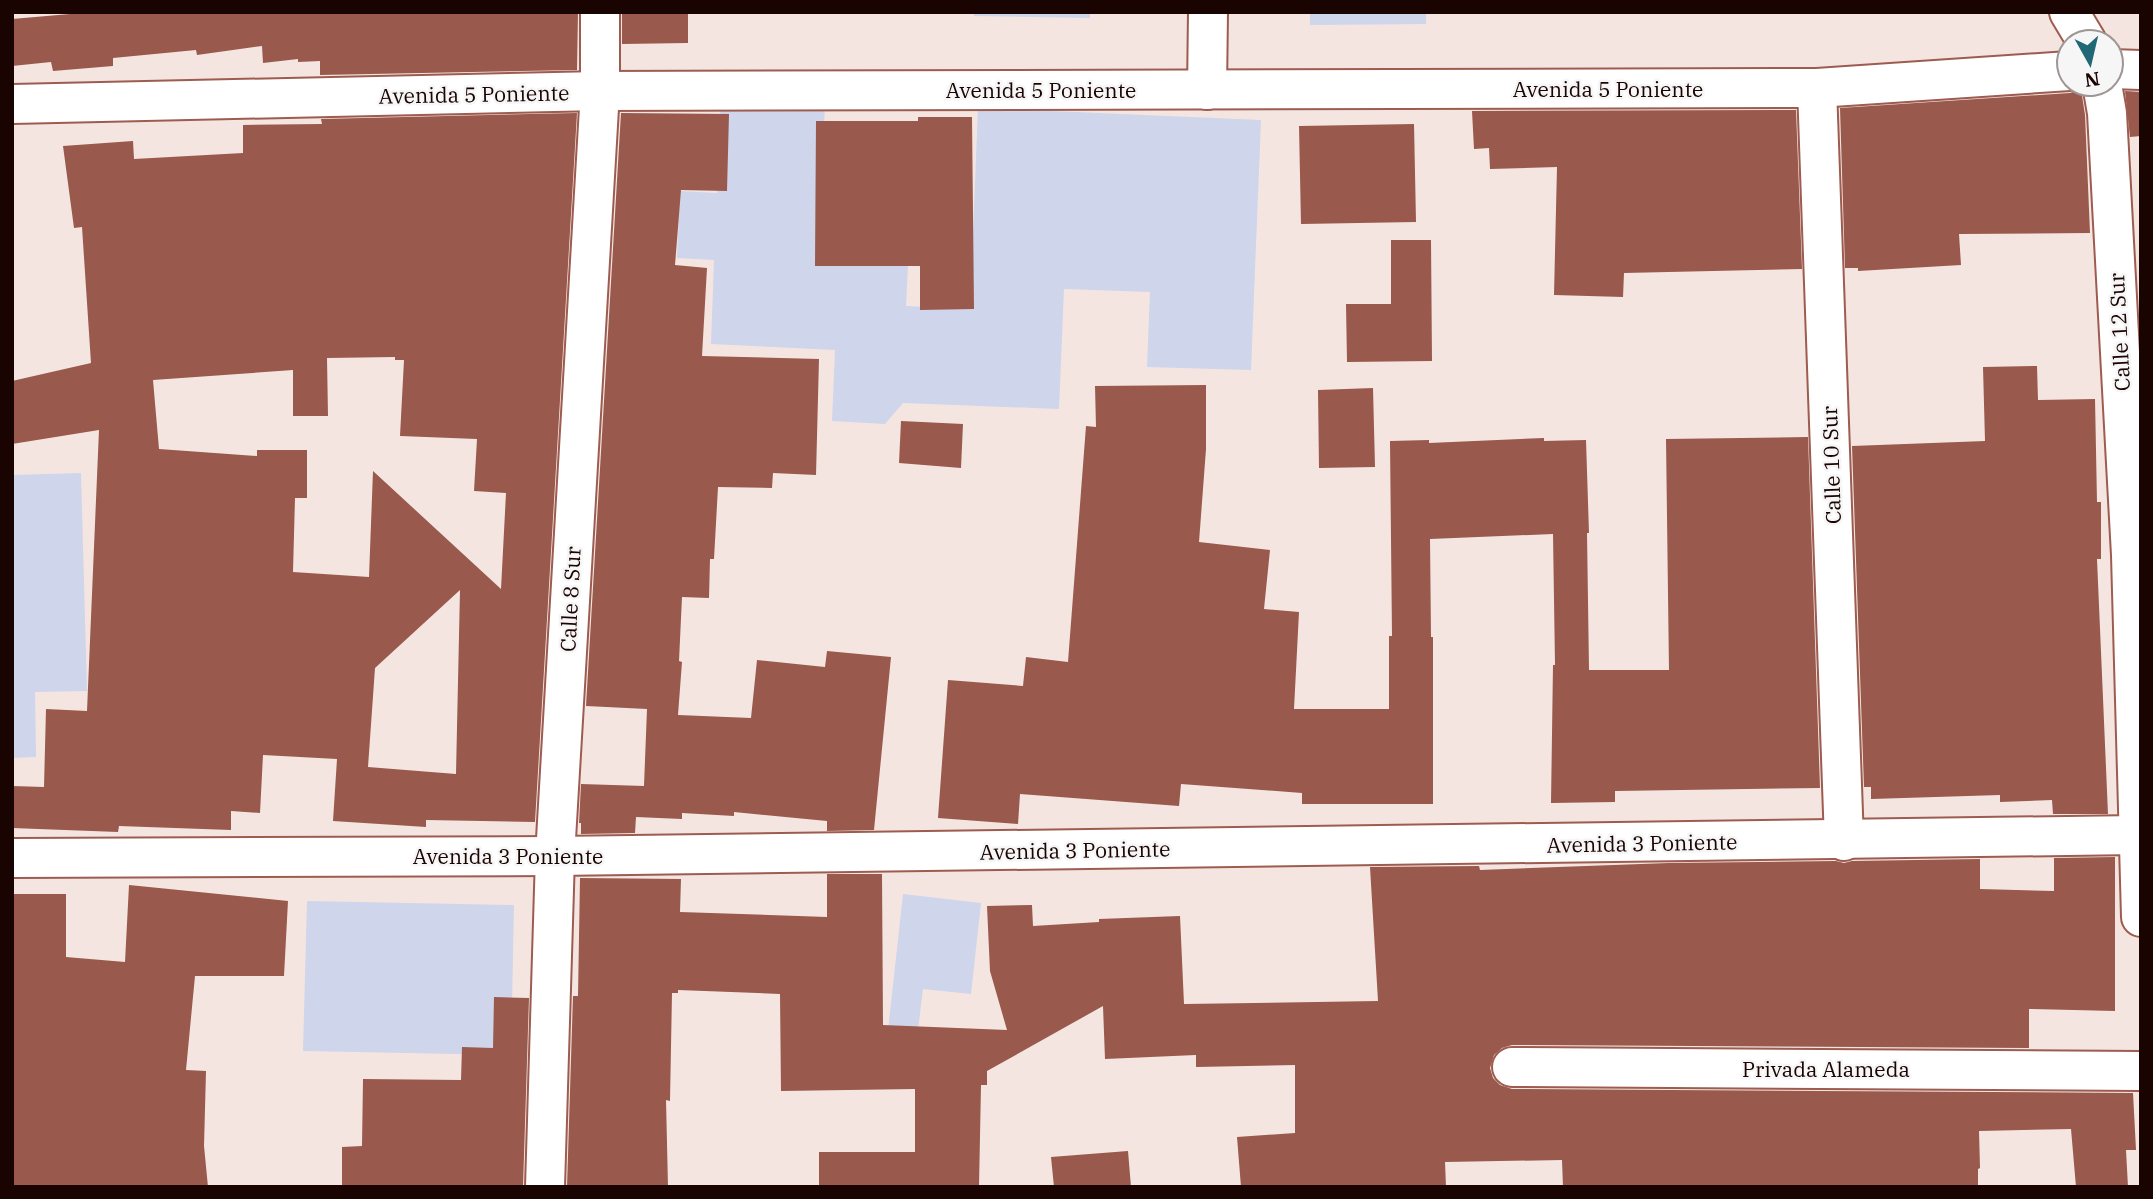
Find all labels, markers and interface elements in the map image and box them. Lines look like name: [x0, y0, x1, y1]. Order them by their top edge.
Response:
north arrow: [2055, 28, 2125, 98]
text: N: [2083, 67, 2101, 93]
street label: Avenida 5 Poniente: [1513, 75, 1703, 103]
street label: Avenida 5 Poniente: [946, 76, 1136, 104]
street label: Avenida 5 Poniente: [378, 78, 570, 110]
street label: Calle 12 Sur: [2102, 271, 2136, 392]
street label: Calle 10 Sur: [1815, 405, 1847, 525]
street label: Calle 8 Sur: [553, 545, 587, 653]
street label: Avenida 3 Poniente: [1546, 827, 1738, 859]
street label: Avenida 3 Poniente: [979, 834, 1171, 866]
street label: Avenida 3 Poniente: [413, 842, 603, 870]
street label: Privada Alameda: [1742, 1055, 1910, 1083]

